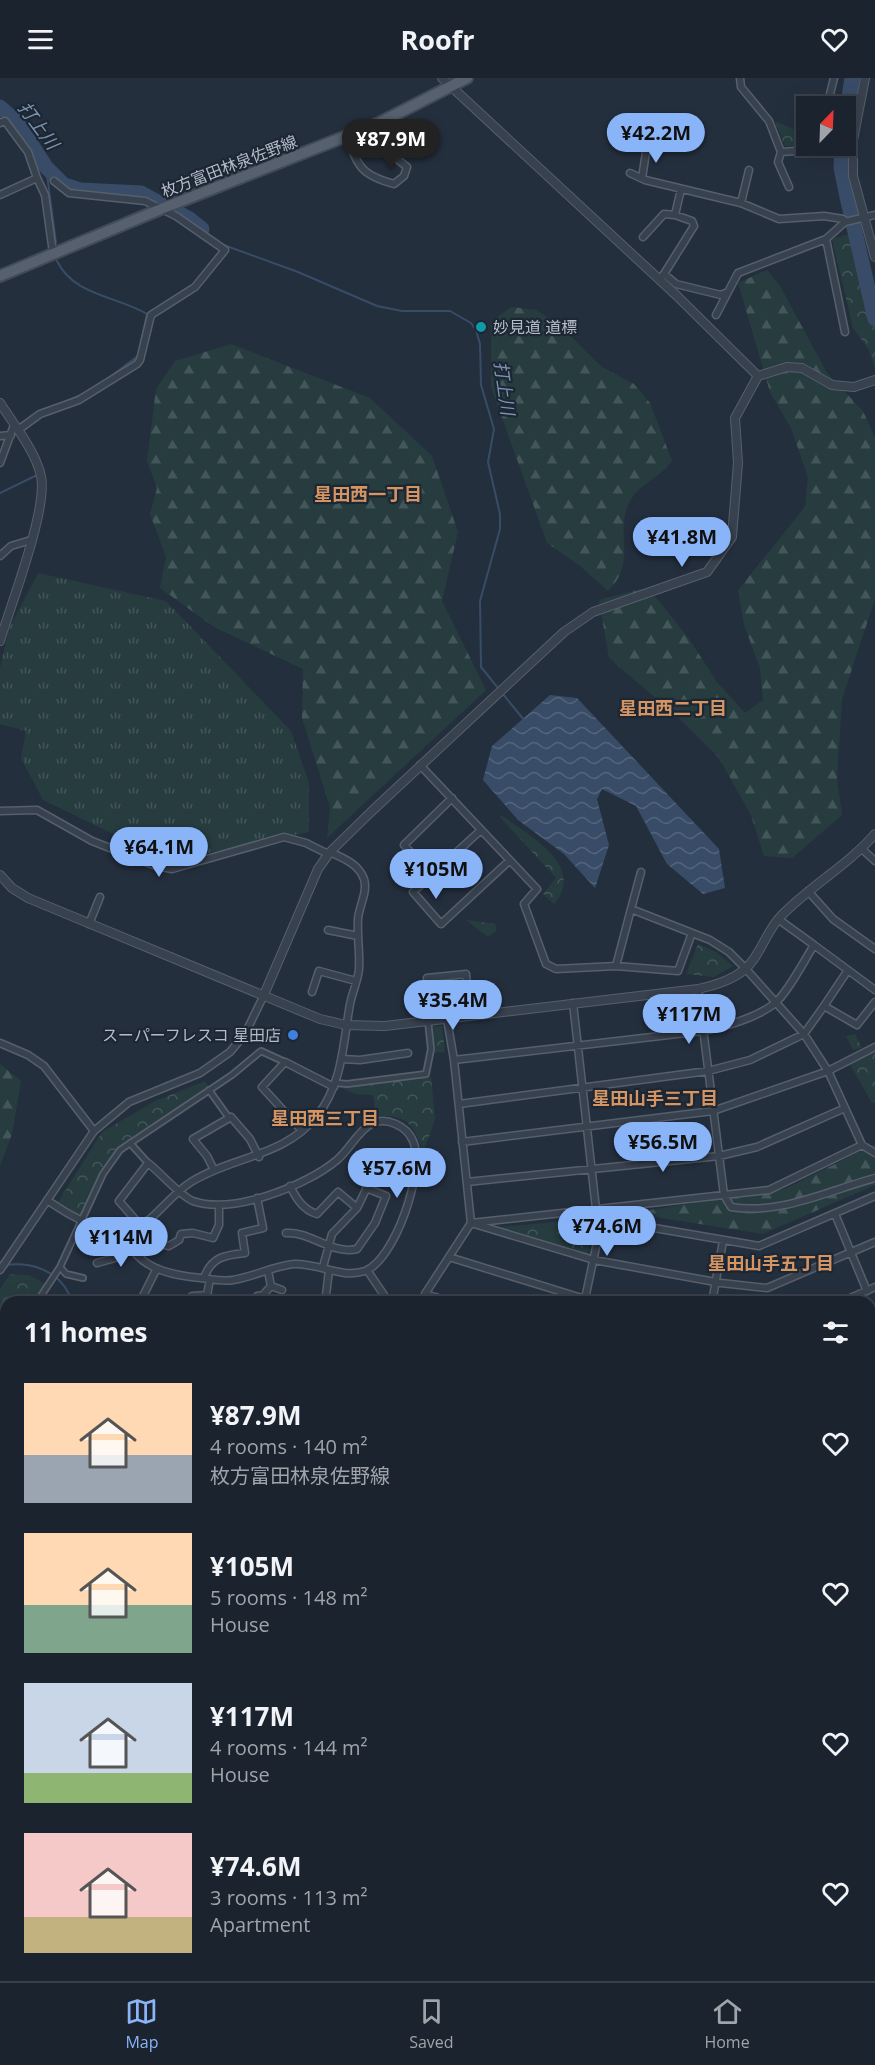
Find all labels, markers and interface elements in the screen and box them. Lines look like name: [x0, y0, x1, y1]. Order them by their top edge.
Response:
text: Roofr: [401, 21, 474, 58]
icon: menu: [24, 23, 57, 56]
icon: heart: [818, 23, 851, 56]
water label: 打上川: [13, 96, 66, 155]
north arrow: [796, 96, 856, 156]
map controls: [796, 96, 856, 156]
pin: ¥42.2M: [607, 113, 705, 164]
pin: ¥87.9M: [342, 119, 440, 170]
text: ¥42.2M: [621, 119, 691, 146]
text: ¥87.9M: [356, 125, 426, 152]
street label: 枚方富田林泉佐野線: [158, 130, 300, 202]
place label: 妙見道 道標: [493, 316, 577, 338]
marker: 妙見道 道標: [474, 320, 488, 334]
water label: 打上川: [489, 360, 521, 418]
district label: 星田西一丁目: [314, 482, 422, 506]
pin: ¥41.8M: [633, 517, 731, 568]
text: ¥41.8M: [647, 523, 717, 550]
district label: 星田西二丁目: [619, 696, 727, 720]
pin: ¥64.1M: [110, 827, 208, 878]
text: ¥64.1M: [124, 833, 194, 860]
pin: ¥105M: [394, 849, 478, 900]
text: ¥105M: [404, 855, 468, 882]
pin: ¥35.4M: [404, 980, 502, 1031]
text: ¥35.4M: [418, 986, 488, 1013]
pin: ¥117M: [647, 994, 731, 1045]
text: ¥117M: [657, 1000, 721, 1027]
place label: スーパーフレスコ 星田店: [102, 1024, 281, 1046]
marker: スーパーフレスコ 星田店: [286, 1028, 300, 1042]
district label: 星田山手三丁目: [592, 1086, 718, 1110]
district label: 星田西三丁目: [271, 1106, 379, 1130]
pin: ¥56.5M: [614, 1122, 712, 1173]
text: ¥56.5M: [628, 1128, 698, 1155]
pin: ¥57.6M: [348, 1148, 446, 1199]
text: ¥57.6M: [362, 1154, 432, 1181]
pin: ¥74.6M: [558, 1206, 656, 1257]
text: ¥74.6M: [572, 1212, 642, 1239]
pin: ¥114M: [79, 1217, 163, 1268]
text: ¥114M: [89, 1223, 153, 1250]
district label: 星田山手五丁目: [708, 1251, 834, 1275]
text: 11 homes: [24, 1314, 148, 1350]
icon: filters: [819, 1316, 852, 1349]
text: ¥87.9M: [210, 1397, 301, 1433]
icon: home: [72, 1407, 144, 1479]
icon: heart: [819, 1427, 852, 1460]
text: 4 rooms · 140 m²: [210, 1433, 368, 1460]
text: 枚方富田林泉佐野線: [210, 1462, 390, 1489]
text: ¥105M: [210, 1548, 294, 1584]
icon: home: [72, 1557, 144, 1629]
icon: heart: [819, 1577, 852, 1610]
text: 5 rooms · 148 m²: [210, 1584, 368, 1611]
text: House: [210, 1611, 270, 1638]
text: ¥117M: [210, 1698, 294, 1734]
icon: home: [72, 1707, 144, 1779]
icon: heart: [819, 1727, 852, 1760]
text: 4 rooms · 144 m²: [210, 1734, 368, 1761]
text: House: [210, 1761, 270, 1788]
text: ¥74.6M: [210, 1848, 301, 1884]
icon: home: [72, 1857, 144, 1929]
icon: heart: [819, 1877, 852, 1910]
text: 3 rooms · 113 m²: [210, 1884, 368, 1911]
text: Apartment: [210, 1911, 310, 1938]
tab: Map: [125, 1995, 158, 2053]
tab: Saved: [409, 1995, 454, 2053]
tab: Home: [704, 1995, 750, 2053]

